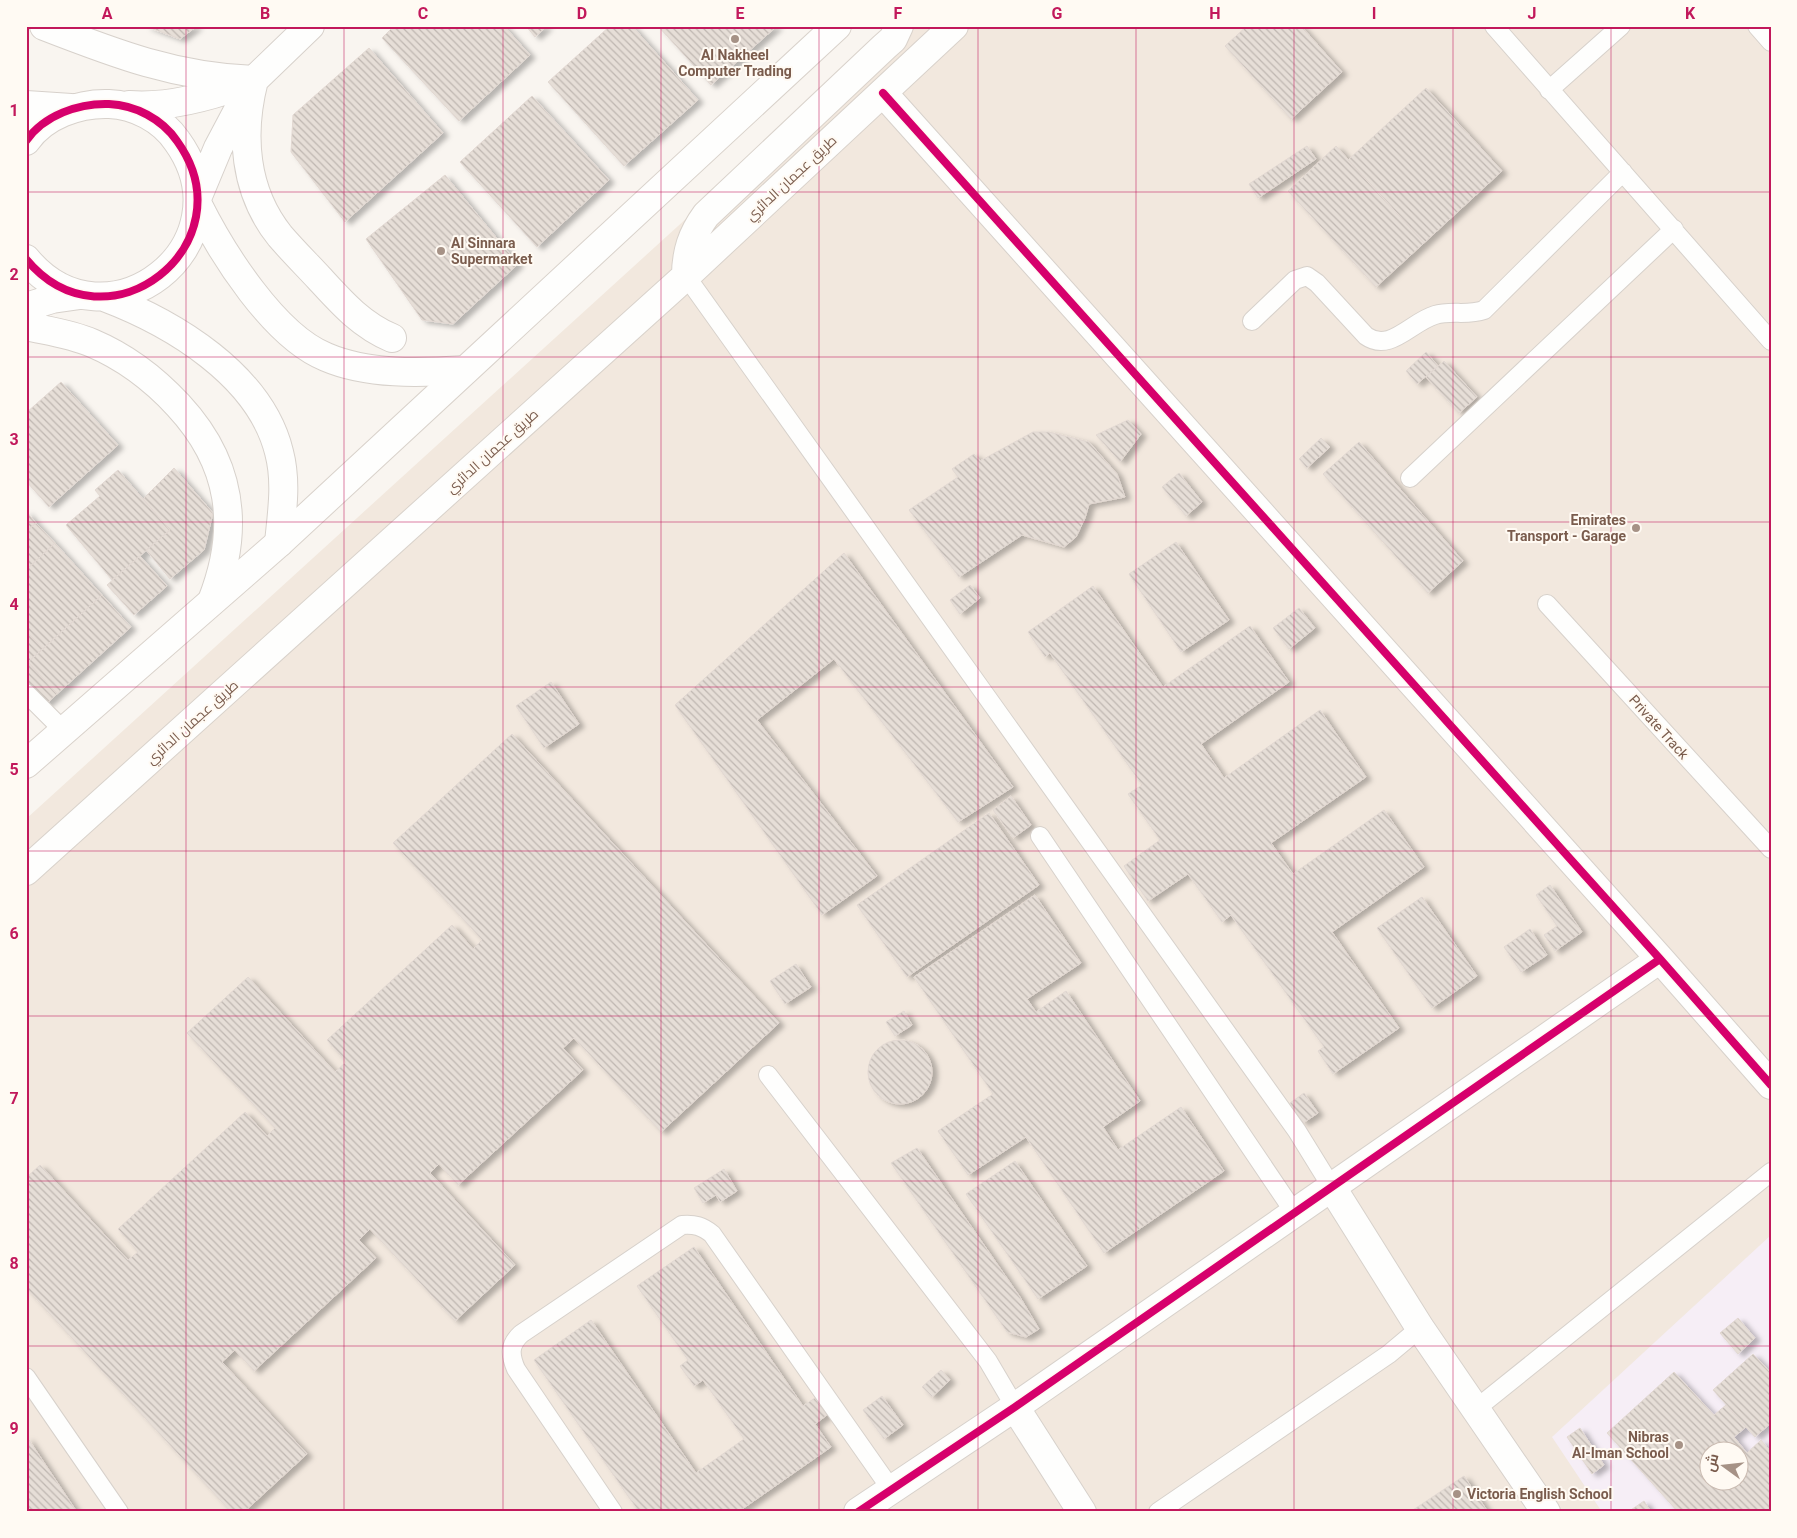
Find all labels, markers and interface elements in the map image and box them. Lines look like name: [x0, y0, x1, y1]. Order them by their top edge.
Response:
text: A: [102, 4, 113, 23]
text: B: [260, 4, 270, 23]
text: C: [418, 4, 428, 23]
text: D: [577, 4, 587, 23]
text: E: [736, 4, 745, 23]
text: F: [894, 4, 903, 23]
text: G: [1052, 4, 1063, 23]
text: H: [1209, 4, 1221, 23]
text: I: [1372, 4, 1376, 23]
text: J: [1528, 4, 1536, 23]
text: K: [1685, 4, 1696, 23]
marker: Al Nakheel Computer Trading: [729, 33, 741, 45]
place label: Al Nakheel Computer Trading: [678, 47, 792, 79]
text: 1: [9, 101, 19, 120]
street label: طريق عجمان الدائري: [742, 132, 842, 227]
place label: Al Sinnara Supermarket: [451, 235, 533, 267]
marker: Al Sinnara Supermarket: [435, 245, 447, 257]
text: 2: [9, 265, 19, 284]
street label: طريق عجمان الدائري: [443, 406, 544, 499]
text: 3: [9, 430, 19, 449]
place label: Emirates Transport - Garage: [1507, 512, 1626, 544]
marker: Emirates Transport - Garage: [1630, 522, 1642, 534]
text: 4: [9, 595, 19, 614]
street label: طريق عجمان الدائري: [143, 677, 244, 770]
street label: Private Track: [1626, 692, 1693, 763]
text: 5: [9, 760, 19, 779]
text: 6: [9, 924, 19, 943]
text: 7: [9, 1089, 19, 1108]
text: 8: [9, 1254, 19, 1273]
text: 9: [9, 1419, 19, 1438]
place label: Nibras Al-Iman School: [1572, 1429, 1669, 1461]
marker: Nibras Al-Iman School: [1673, 1439, 1685, 1451]
north arrow: [1700, 1440, 1750, 1490]
text: ش: [1701, 1452, 1722, 1474]
place label: Victoria English School: [1467, 1486, 1612, 1502]
marker: Victoria English School: [1451, 1488, 1463, 1500]

